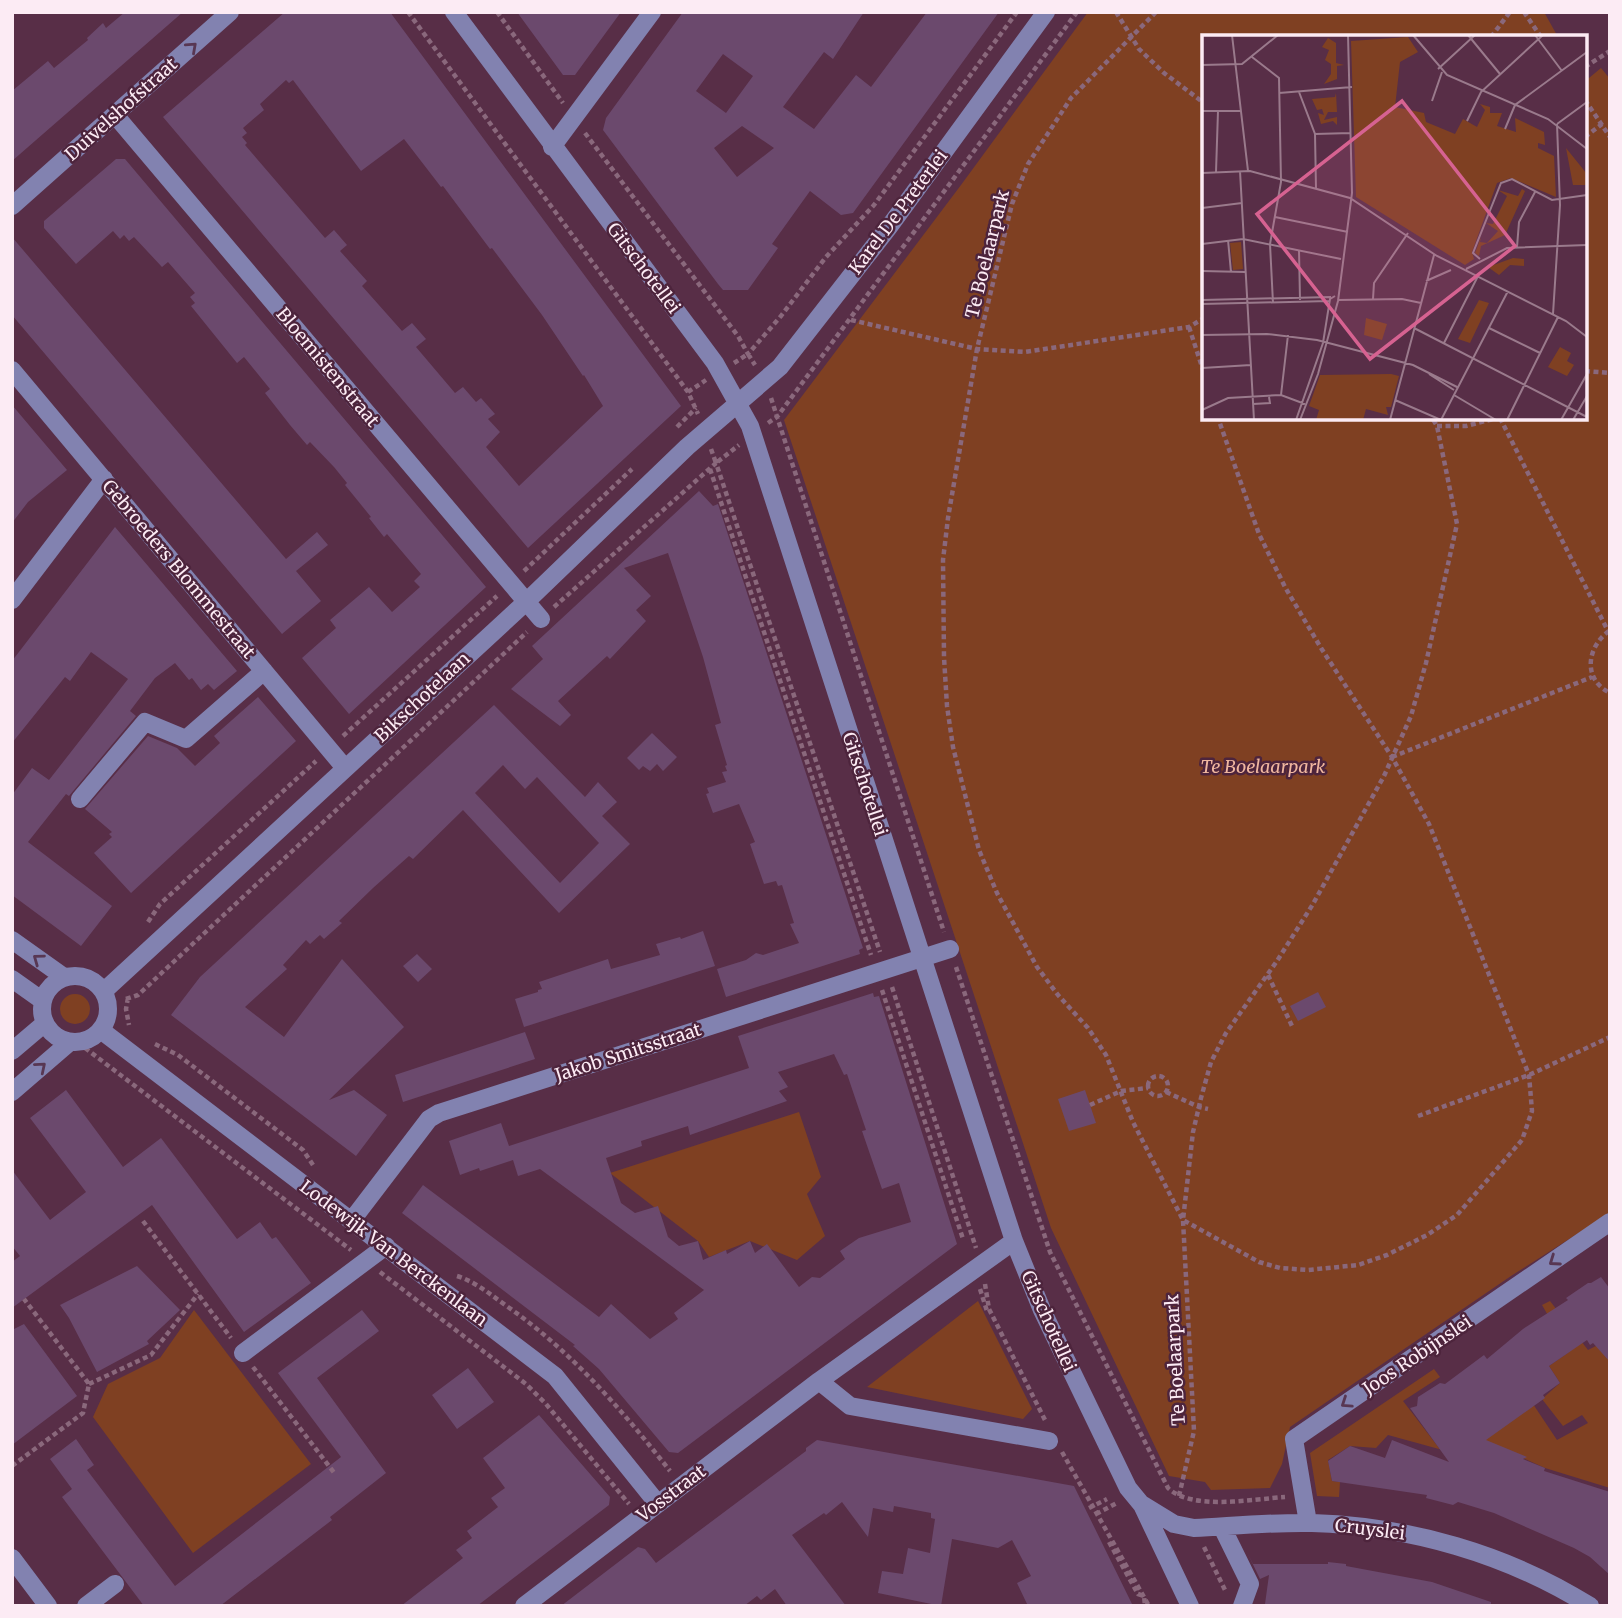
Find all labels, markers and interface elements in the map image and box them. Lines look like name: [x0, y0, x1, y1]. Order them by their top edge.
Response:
inset map: [1202, 35, 1587, 420]
one-way arrow: [184, 42, 197, 55]
street label: Duivelshofstraat: [60, 53, 182, 165]
street label: Karel De Preterlei: [844, 145, 952, 279]
street label: Te Boelaarpark: [960, 187, 1014, 321]
street label: Gitschotellei: [602, 218, 686, 318]
street label: Bloemistenstraat: [271, 303, 385, 431]
street label: Gebroeders Blommestraat: [97, 475, 261, 663]
street label: Bikschotelaan: [369, 647, 475, 747]
street label: Gitschotellei: [837, 729, 893, 839]
park label: Te Boelaarpark: [1201, 755, 1326, 778]
one-way arrow: [33, 954, 46, 967]
street label: Jakob Smitsstraat: [551, 1018, 704, 1087]
one-way arrow: [33, 1063, 46, 1075]
street label: Lodewijk Van Berckenlaan: [296, 1175, 492, 1331]
one-way arrow: [1549, 1253, 1562, 1265]
street label: Gitschotellei: [1017, 1267, 1082, 1375]
street label: Te Boelaarpark: [1160, 1293, 1190, 1426]
street label: Joos Robijnslei: [1357, 1310, 1476, 1400]
one-way arrow: [1341, 1395, 1354, 1408]
street label: Vosstraat: [631, 1460, 710, 1527]
street label: Cruyslei: [1334, 1513, 1407, 1545]

